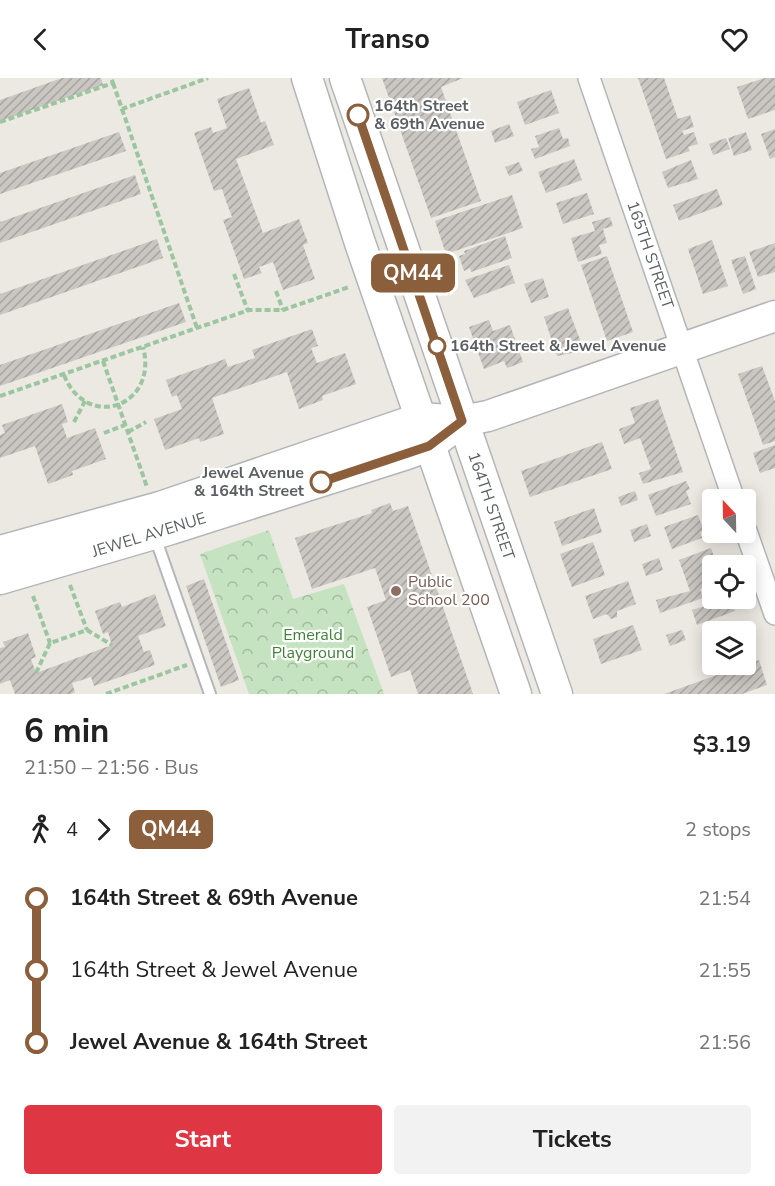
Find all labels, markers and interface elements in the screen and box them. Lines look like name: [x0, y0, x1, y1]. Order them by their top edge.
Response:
text: Transo: [345, 21, 430, 58]
icon: back: [24, 23, 57, 56]
icon: heart: [718, 23, 751, 56]
place label: 164th Street & 69th Avenue: [374, 95, 485, 135]
marker: 164th Street & 69th Avenue: [347, 104, 369, 126]
street label: 165TH STREET: [621, 198, 679, 312]
line badge: QM44: [371, 254, 455, 292]
text: QM44: [383, 259, 443, 287]
place label: 164th Street & Jewel Avenue: [450, 335, 666, 357]
marker: 164th Street & Jewel Avenue: [428, 337, 446, 355]
street label: 164TH STREET: [462, 449, 520, 563]
place label: Jewel Avenue & 164th Street: [194, 462, 305, 502]
marker: Jewel Avenue & 164th Street: [310, 471, 332, 493]
north arrow: [702, 489, 756, 543]
map controls: [702, 489, 756, 675]
street label: JEWEL AVENUE: [88, 507, 209, 563]
button: locate: [702, 555, 756, 609]
place label: Public School 200: [408, 571, 490, 611]
marker: Public School 200: [389, 584, 403, 598]
button: layers: [702, 621, 756, 675]
park label: Emerald Playground: [272, 624, 354, 664]
text: 6 min: [24, 709, 109, 754]
text: $3.19: [693, 730, 751, 760]
text: 21:50 – 21:56 · Bus: [24, 754, 199, 781]
icon: walk: [24, 813, 57, 846]
icon: forward: [87, 813, 120, 846]
text: QM44: [141, 815, 201, 843]
text: 4: [66, 816, 78, 843]
text: 2 stops: [685, 816, 751, 843]
text: 164th Street & 69th Avenue: [70, 883, 358, 913]
text: 21:54: [698, 885, 751, 912]
text: 164th Street & Jewel Avenue: [70, 955, 358, 985]
text: 21:55: [698, 957, 751, 984]
text: Jewel Avenue & 164th Street: [70, 1027, 367, 1057]
text: 21:56: [698, 1029, 751, 1056]
button: Start: [24, 1105, 382, 1174]
button: Tickets: [394, 1105, 751, 1174]

